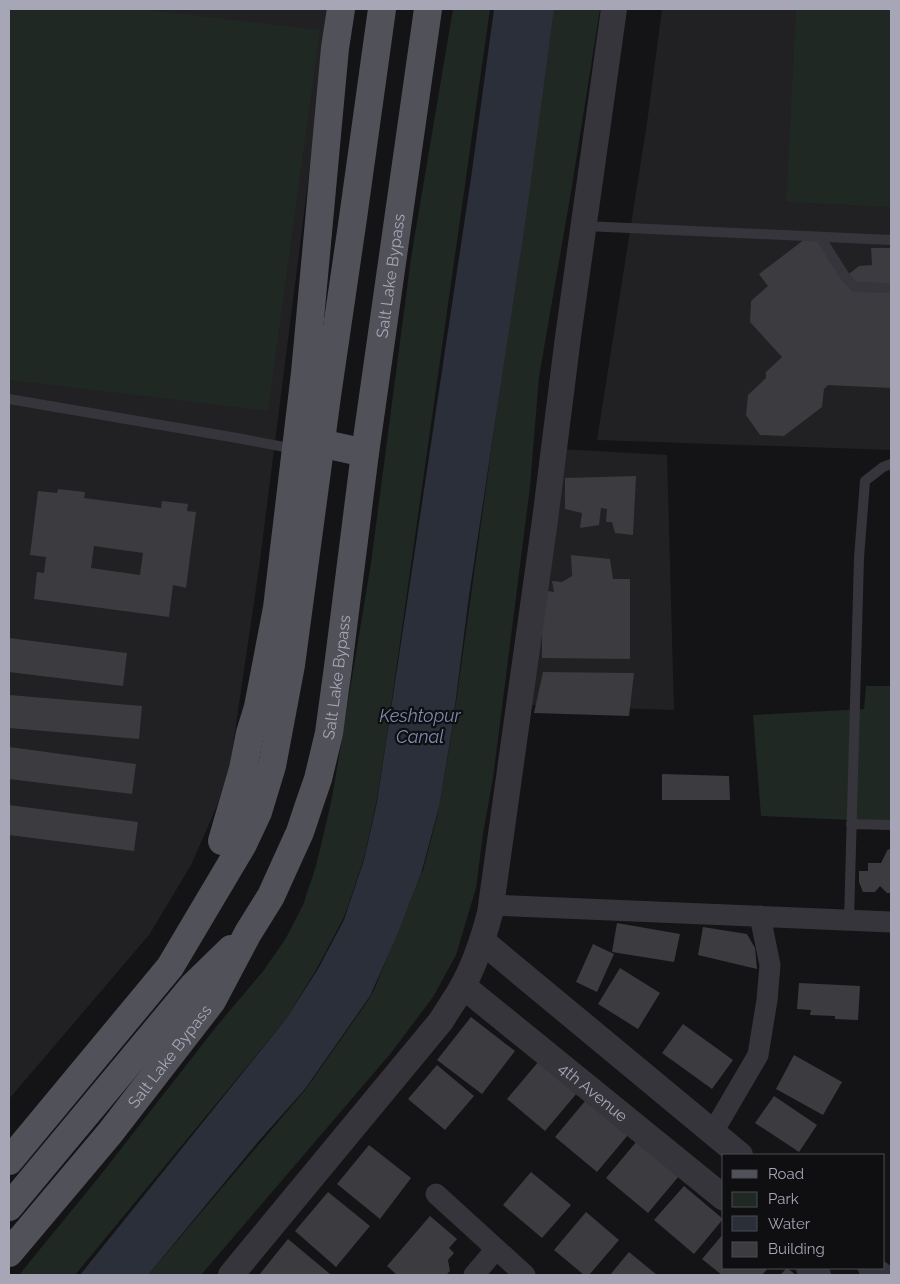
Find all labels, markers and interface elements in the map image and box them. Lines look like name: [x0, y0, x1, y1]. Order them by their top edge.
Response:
street label: Salt Lake Bypass: [372, 212, 409, 339]
street label: Salt Lake Bypass: [319, 614, 355, 741]
water label: Keshtopur Canal: [379, 705, 462, 747]
street label: Salt Lake Bypass: [124, 1001, 216, 1112]
street label: 4th Avenue: [555, 1059, 631, 1126]
legend: [722, 1154, 885, 1269]
text: Road: [768, 1165, 804, 1183]
text: Park: [768, 1190, 799, 1208]
text: Water: [768, 1215, 811, 1233]
text: Building: [768, 1240, 825, 1258]

